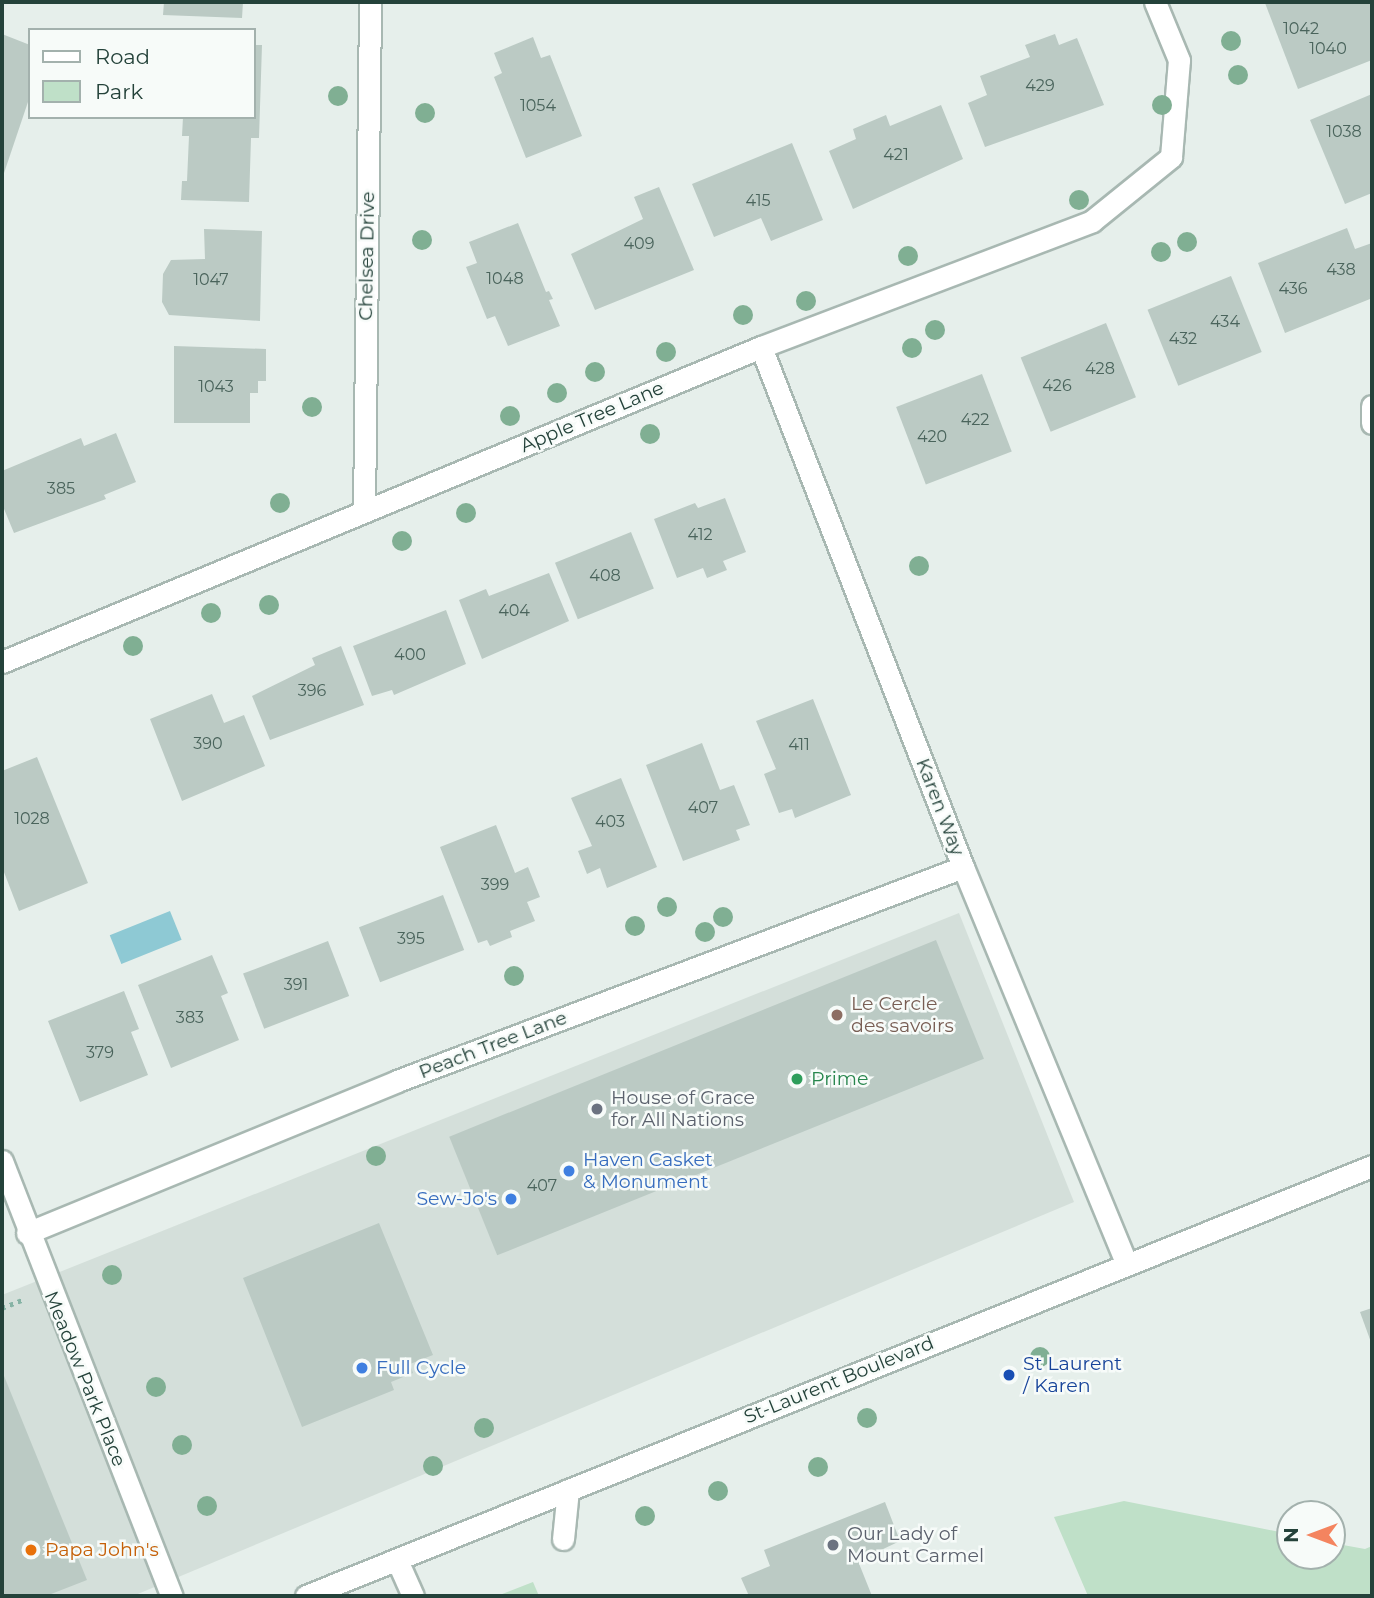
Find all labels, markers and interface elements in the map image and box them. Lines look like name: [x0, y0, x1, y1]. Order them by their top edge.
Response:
house number: 1042: [1283, 19, 1319, 39]
legend: [28, 28, 256, 119]
house number: 1040: [1309, 39, 1347, 59]
text: Road: [95, 44, 150, 69]
house number: 429: [1025, 76, 1055, 96]
text: Park: [95, 79, 143, 104]
house number: 1054: [520, 96, 556, 116]
house number: 1038: [1326, 122, 1362, 142]
house number: 421: [883, 145, 909, 165]
street label: Chelsea Drive: [354, 191, 380, 321]
house number: 415: [745, 191, 771, 211]
house number: 409: [624, 234, 654, 254]
house number: 438: [1326, 260, 1356, 280]
house number: 1048: [486, 269, 524, 289]
house number: 1047: [193, 270, 229, 290]
house number: 436: [1278, 279, 1308, 299]
house number: 434: [1210, 312, 1240, 332]
house number: 432: [1169, 329, 1197, 349]
house number: 428: [1085, 359, 1115, 379]
street label: Apple Tree Lane: [517, 376, 667, 458]
house number: 426: [1042, 376, 1072, 396]
house number: 1043: [198, 377, 234, 397]
house number: 422: [961, 410, 989, 430]
house number: 420: [917, 427, 947, 447]
house number: 385: [47, 479, 75, 499]
house number: 412: [687, 525, 713, 545]
house number: 408: [589, 566, 621, 586]
house number: 404: [498, 601, 530, 621]
house number: 400: [394, 645, 426, 665]
house number: 396: [298, 681, 326, 701]
house number: 390: [193, 734, 223, 754]
house number: 411: [788, 735, 810, 755]
street label: Karen Way: [911, 755, 969, 859]
house number: 407: [688, 798, 718, 818]
house number: 1028: [14, 809, 50, 829]
house number: 403: [595, 812, 625, 832]
house number: 399: [481, 875, 509, 895]
house number: 395: [397, 929, 425, 949]
house number: 391: [284, 975, 308, 995]
place label: Le Cercle des savoirs: [851, 993, 954, 1037]
street label: Peach Tree Lane: [416, 1006, 570, 1084]
marker: Le Cercle des savoirs: [829, 1007, 845, 1023]
house number: 383: [176, 1008, 204, 1028]
house number: 379: [86, 1043, 114, 1063]
place label: Prime: [811, 1068, 868, 1090]
marker: Prime: [789, 1071, 805, 1087]
place label: House of Grace for All Nations: [611, 1087, 755, 1131]
marker: House of Grace for All Nations: [589, 1101, 605, 1117]
place label: Haven Casket & Monument: [583, 1149, 713, 1193]
marker: Haven Casket & Monument: [561, 1163, 577, 1179]
house number: 407: [527, 1176, 557, 1196]
place label: Sew-Jo's: [416, 1188, 497, 1210]
marker: Sew-Jo's: [503, 1191, 519, 1207]
street label: Meadow Park Place: [39, 1288, 131, 1470]
street label: St-Laurent Boulevard: [741, 1331, 937, 1429]
place label: St Laurent / Karen: [1023, 1353, 1122, 1397]
place label: Full Cycle: [376, 1357, 466, 1379]
marker: Full Cycle: [354, 1360, 370, 1376]
marker: St Laurent / Karen: [1001, 1367, 1017, 1383]
north arrow: [1276, 1500, 1346, 1570]
place label: Our Lady of Mount Carmel: [847, 1523, 984, 1567]
text: N: [1280, 1527, 1303, 1543]
marker: Our Lady of Mount Carmel: [825, 1537, 841, 1553]
place label: Papa John's: [45, 1539, 159, 1561]
marker: Papa John's: [23, 1542, 39, 1558]

